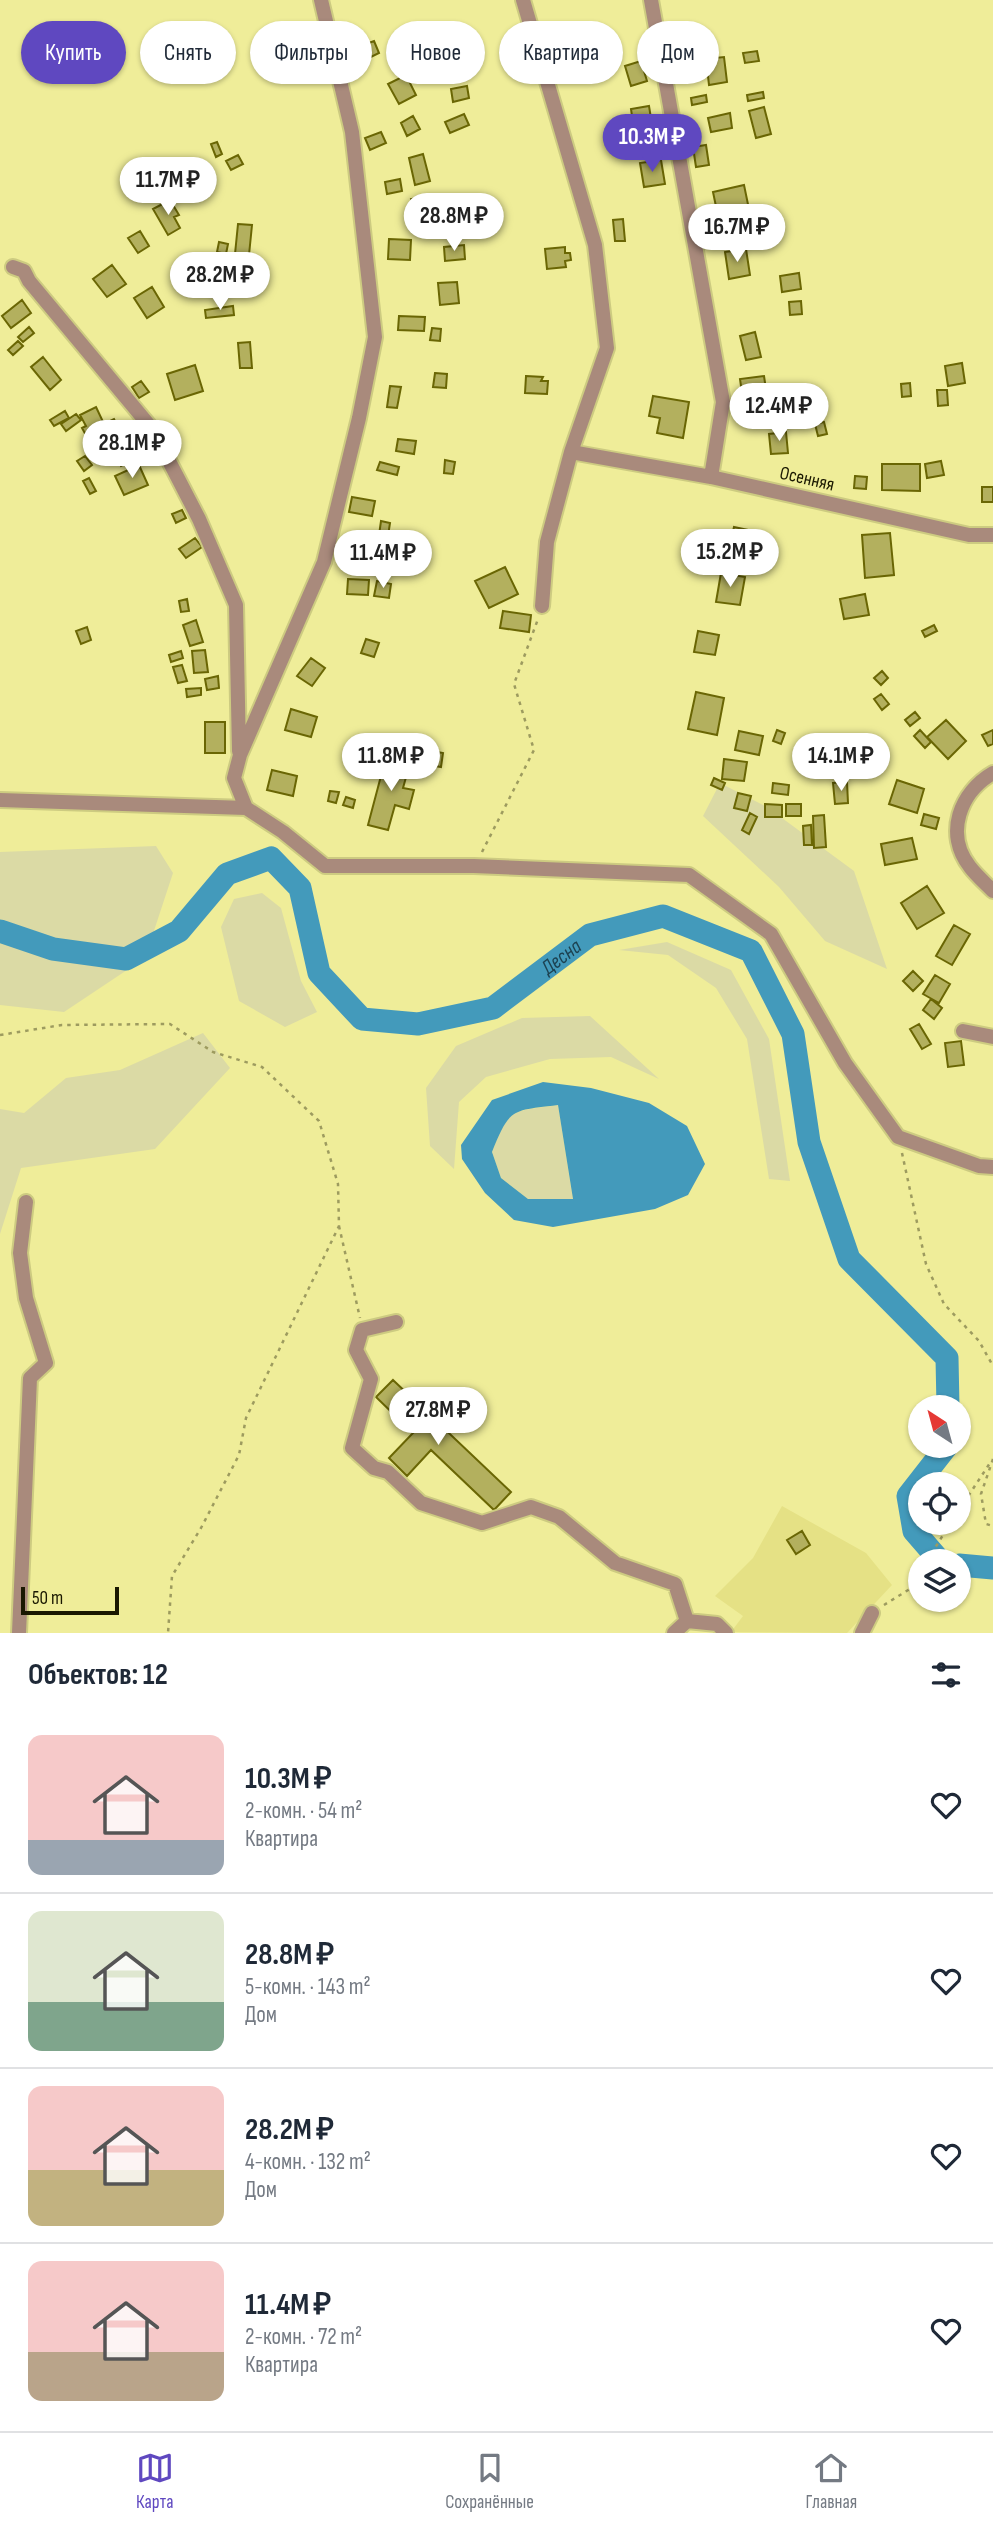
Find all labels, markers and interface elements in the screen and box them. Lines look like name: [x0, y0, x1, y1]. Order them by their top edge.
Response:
chip: Купить: [21, 21, 126, 84]
chip: Снять: [140, 21, 236, 84]
chip: Фильтры: [250, 21, 372, 84]
chip: Новое: [386, 21, 485, 84]
chip: Квартира: [499, 21, 623, 84]
chip: Дом: [637, 21, 719, 84]
pin: 10.3M ₽: [587, 114, 717, 174]
text: 10.3M ₽: [619, 123, 685, 151]
pin: 11.7M ₽: [103, 158, 233, 217]
text: 11.7M ₽: [136, 166, 200, 194]
pin: 28.8M ₽: [389, 194, 519, 253]
text: 28.8M ₽: [420, 202, 488, 230]
pin: 16.7M ₽: [672, 204, 802, 264]
text: 16.7M ₽: [704, 213, 770, 241]
pin: 28.2M ₽: [155, 252, 285, 312]
text: 28.2M ₽: [186, 261, 254, 289]
pin: 12.4M ₽: [714, 384, 844, 443]
text: 12.4M ₽: [746, 392, 812, 420]
pin: 28.1M ₽: [67, 420, 197, 480]
text: 28.1M ₽: [99, 429, 165, 457]
street label: Осенняя: [777, 462, 837, 496]
pin: 11.4M ₽: [318, 530, 448, 590]
pin: 15.2M ₽: [665, 530, 795, 589]
text: 15.2M ₽: [697, 538, 763, 566]
text: 11.4M ₽: [350, 539, 416, 567]
pin: 11.8M ₽: [326, 734, 456, 793]
pin: 14.1M ₽: [776, 734, 906, 793]
text: 11.8M ₽: [358, 742, 424, 770]
text: 14.1M ₽: [808, 742, 874, 770]
water label: Десна: [536, 933, 586, 980]
pin: 27.8M ₽: [373, 1388, 503, 1447]
north arrow: [908, 1395, 971, 1458]
map controls: [908, 1395, 971, 1612]
text: 27.8M ₽: [405, 1396, 471, 1424]
button: locate: [908, 1472, 971, 1535]
button: layers: [908, 1549, 971, 1612]
scale bar: [21, 1584, 119, 1616]
text: 50 m: [32, 1587, 63, 1610]
icon: filters: [927, 1656, 965, 1694]
text: Объектов: 12: [28, 1657, 168, 1693]
text: 10.3M ₽: [245, 1761, 332, 1797]
icon: home: [84, 1763, 168, 1847]
icon: heart: [927, 1786, 965, 1824]
text: 2-комн. · 54 m²: [245, 1797, 362, 1825]
text: Квартира: [245, 1825, 318, 1853]
text: 28.8M ₽: [245, 1937, 334, 1973]
icon: home: [84, 1939, 168, 2023]
icon: heart: [927, 1962, 965, 2000]
text: 5-комн. · 143 m²: [245, 1973, 371, 2001]
text: Дом: [245, 2001, 277, 2029]
text: 28.2M ₽: [245, 2112, 334, 2148]
icon: home: [84, 2114, 168, 2198]
icon: heart: [927, 2137, 965, 2175]
text: 4-комн. · 132 m²: [245, 2148, 371, 2176]
text: Дом: [245, 2176, 277, 2204]
text: 11.4M ₽: [245, 2287, 331, 2323]
icon: home: [84, 2289, 168, 2373]
icon: heart: [927, 2312, 965, 2350]
text: 2-комн. · 72 m²: [245, 2323, 362, 2351]
text: Квартира: [245, 2351, 318, 2379]
tab: Карта: [136, 2449, 174, 2514]
tab: Сохранённые: [445, 2449, 534, 2514]
tab: Главная: [805, 2449, 857, 2514]

